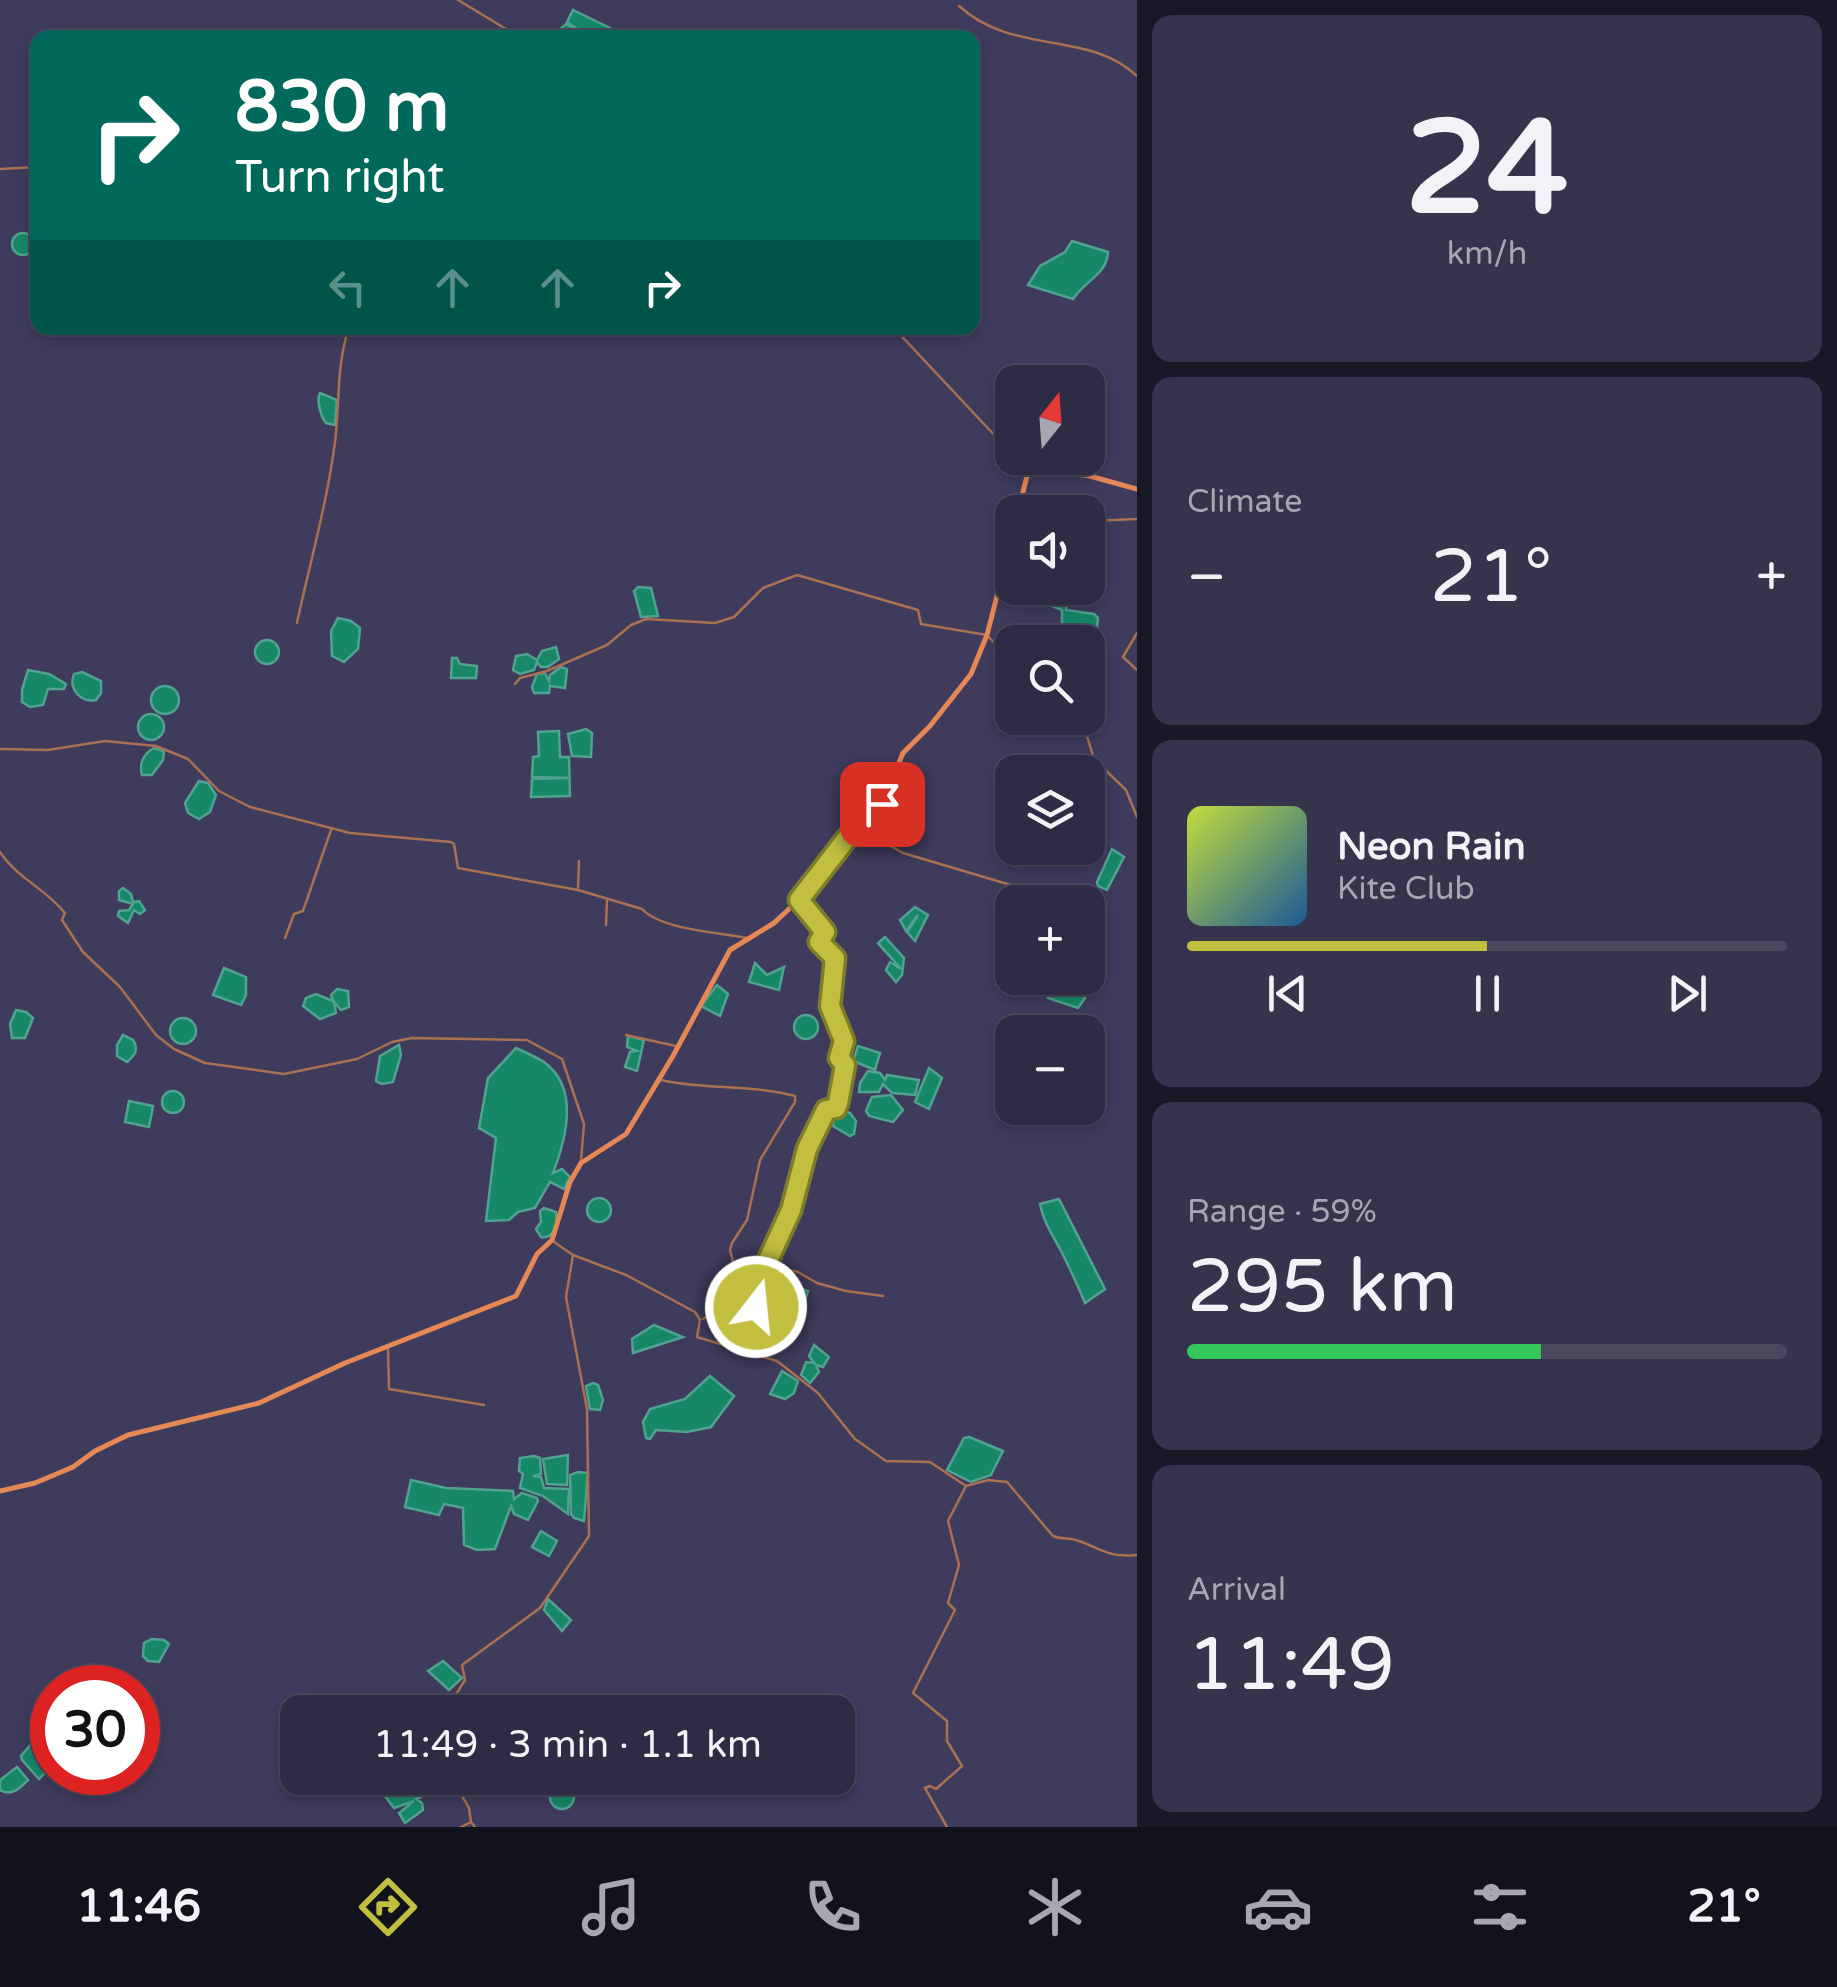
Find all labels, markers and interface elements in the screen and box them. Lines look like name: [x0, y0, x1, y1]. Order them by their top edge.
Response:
text: 830 m: [235, 66, 449, 150]
icon: right: [70, 70, 200, 200]
text: 24: [1405, 92, 1569, 248]
text: Turn right: [235, 151, 444, 205]
text: km/h: [1447, 235, 1527, 273]
icon: left: [320, 260, 375, 315]
icon: ahead: [425, 260, 480, 315]
icon: ahead: [530, 260, 585, 315]
icon: right: [635, 260, 690, 315]
north arrow: [995, 365, 1105, 475]
map controls: [995, 365, 1105, 1125]
text: Climate: [1187, 483, 1302, 521]
button: sound: [995, 495, 1105, 605]
text: 21°: [1430, 532, 1552, 622]
text: −: [1187, 545, 1226, 611]
text: +: [1756, 545, 1787, 611]
button: search: [995, 625, 1105, 735]
button: layers: [995, 755, 1105, 865]
pin: [840, 762, 925, 847]
icon: arrive: [855, 777, 910, 832]
text: Neon Rain: [1337, 824, 1526, 870]
text: Kite Club: [1337, 870, 1475, 908]
button: +: [995, 885, 1105, 995]
icon: previous: [1260, 966, 1315, 1021]
icon: pause: [1460, 966, 1515, 1021]
icon: next: [1660, 966, 1715, 1021]
button: −: [995, 1015, 1105, 1125]
text: Range · 59%: [1187, 1193, 1377, 1231]
text: 295 km: [1187, 1242, 1458, 1332]
position arrow: [704, 1255, 808, 1359]
text: Arrival: [1187, 1571, 1286, 1609]
text: 11:49: [1187, 1620, 1395, 1710]
speed limit sign: 30: [30, 1665, 160, 1795]
text: 11:49 · 3 min · 1.1 km: [373, 1722, 762, 1768]
icon: directions: [353, 1872, 423, 1942]
icon: music: [576, 1872, 646, 1942]
icon: phone: [798, 1872, 868, 1942]
icon: climate: [1020, 1872, 1090, 1942]
icon: car: [1243, 1872, 1313, 1942]
icon: filters: [1465, 1872, 1535, 1942]
text: 11:46: [76, 1880, 201, 1934]
text: 21°: [1687, 1880, 1761, 1934]

